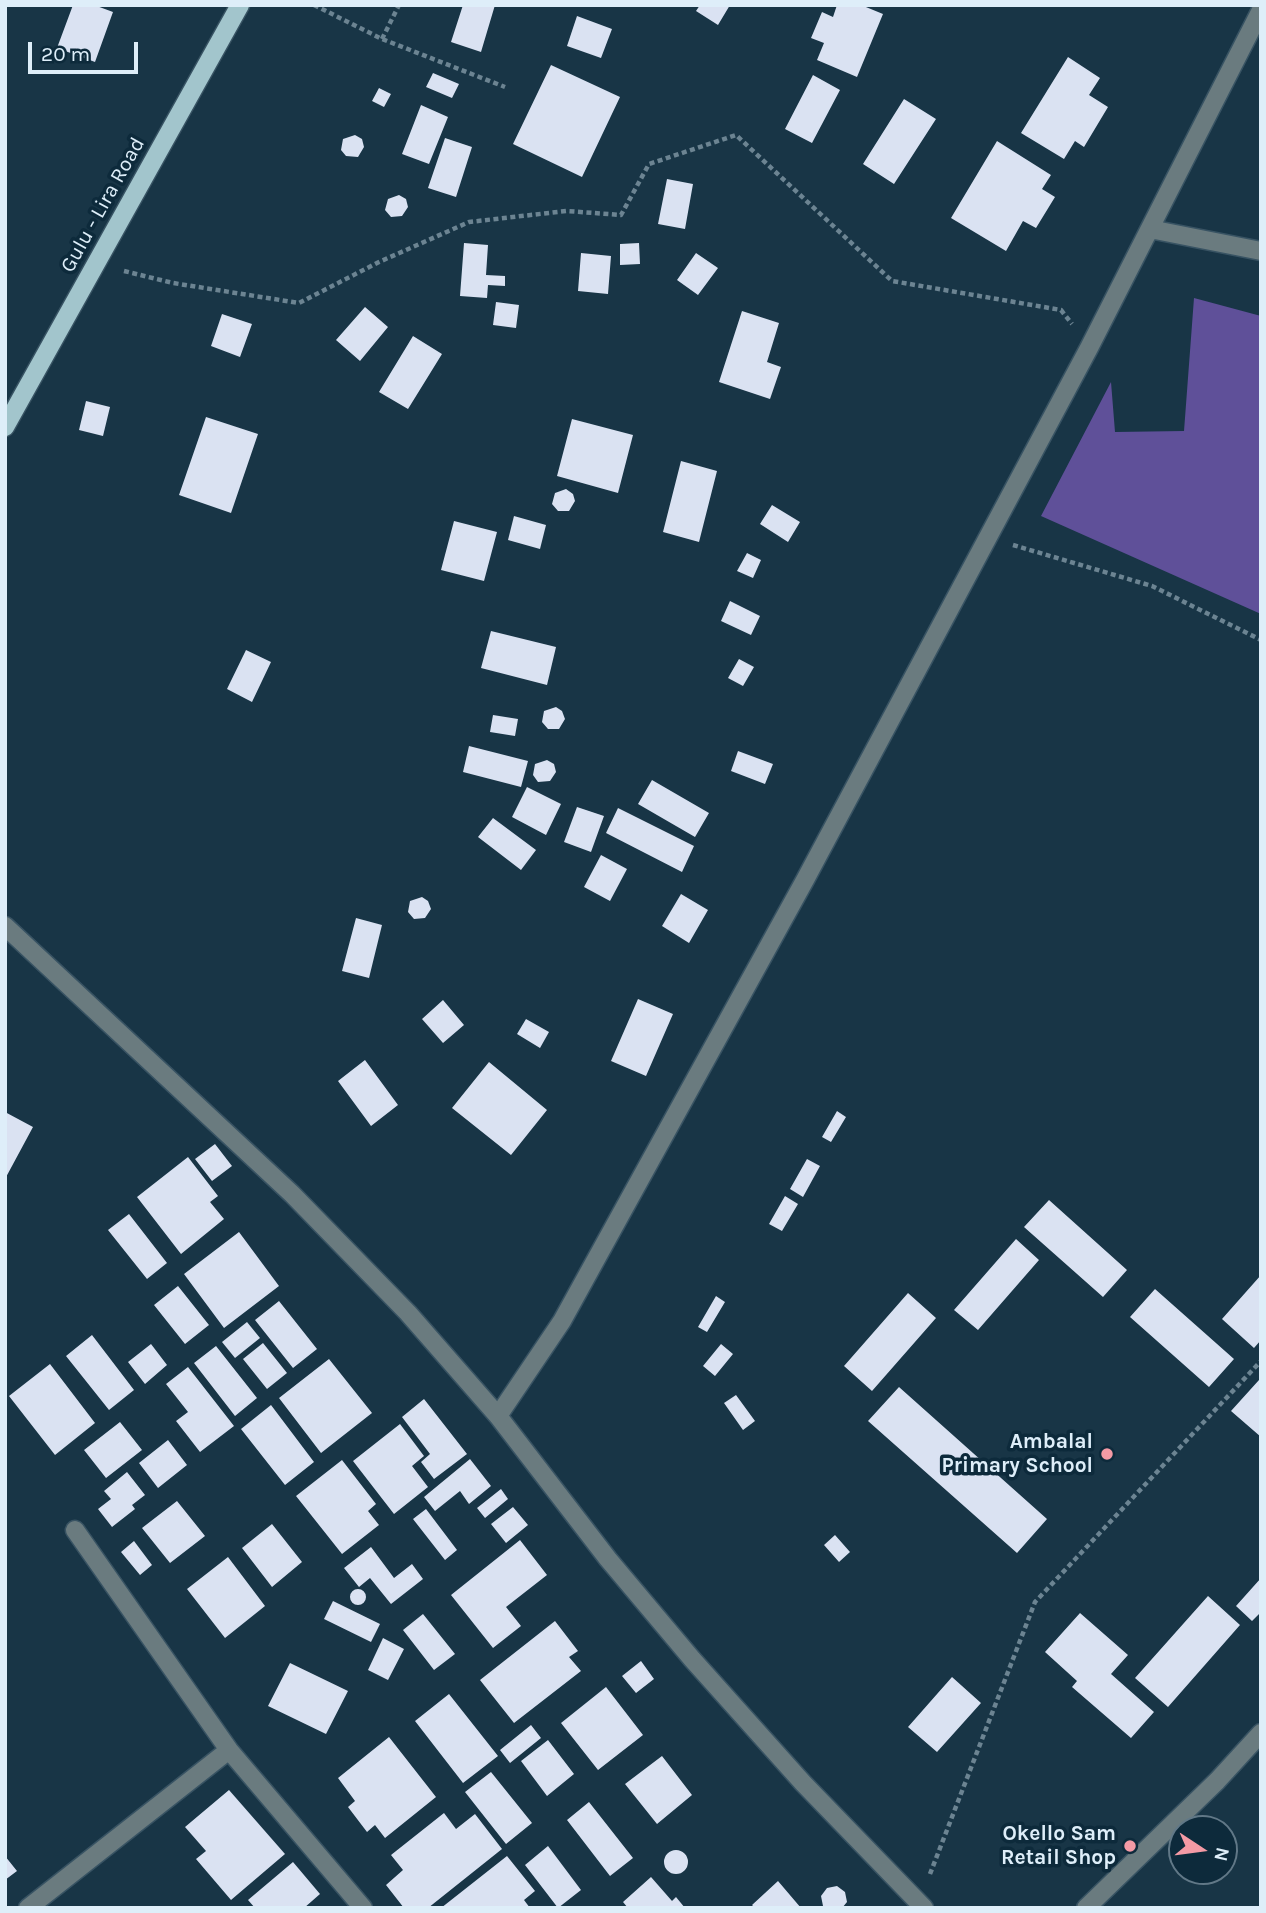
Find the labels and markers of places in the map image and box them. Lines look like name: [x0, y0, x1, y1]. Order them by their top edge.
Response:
place label: Ambalal Primary School: [942, 1429, 1093, 1479]
marker: Ambalal Primary School: [1099, 1446, 1115, 1462]
place label: Okello Sam Retail Shop: [1001, 1821, 1116, 1871]
marker: Okello Sam Retail Shop: [1122, 1838, 1138, 1854]

